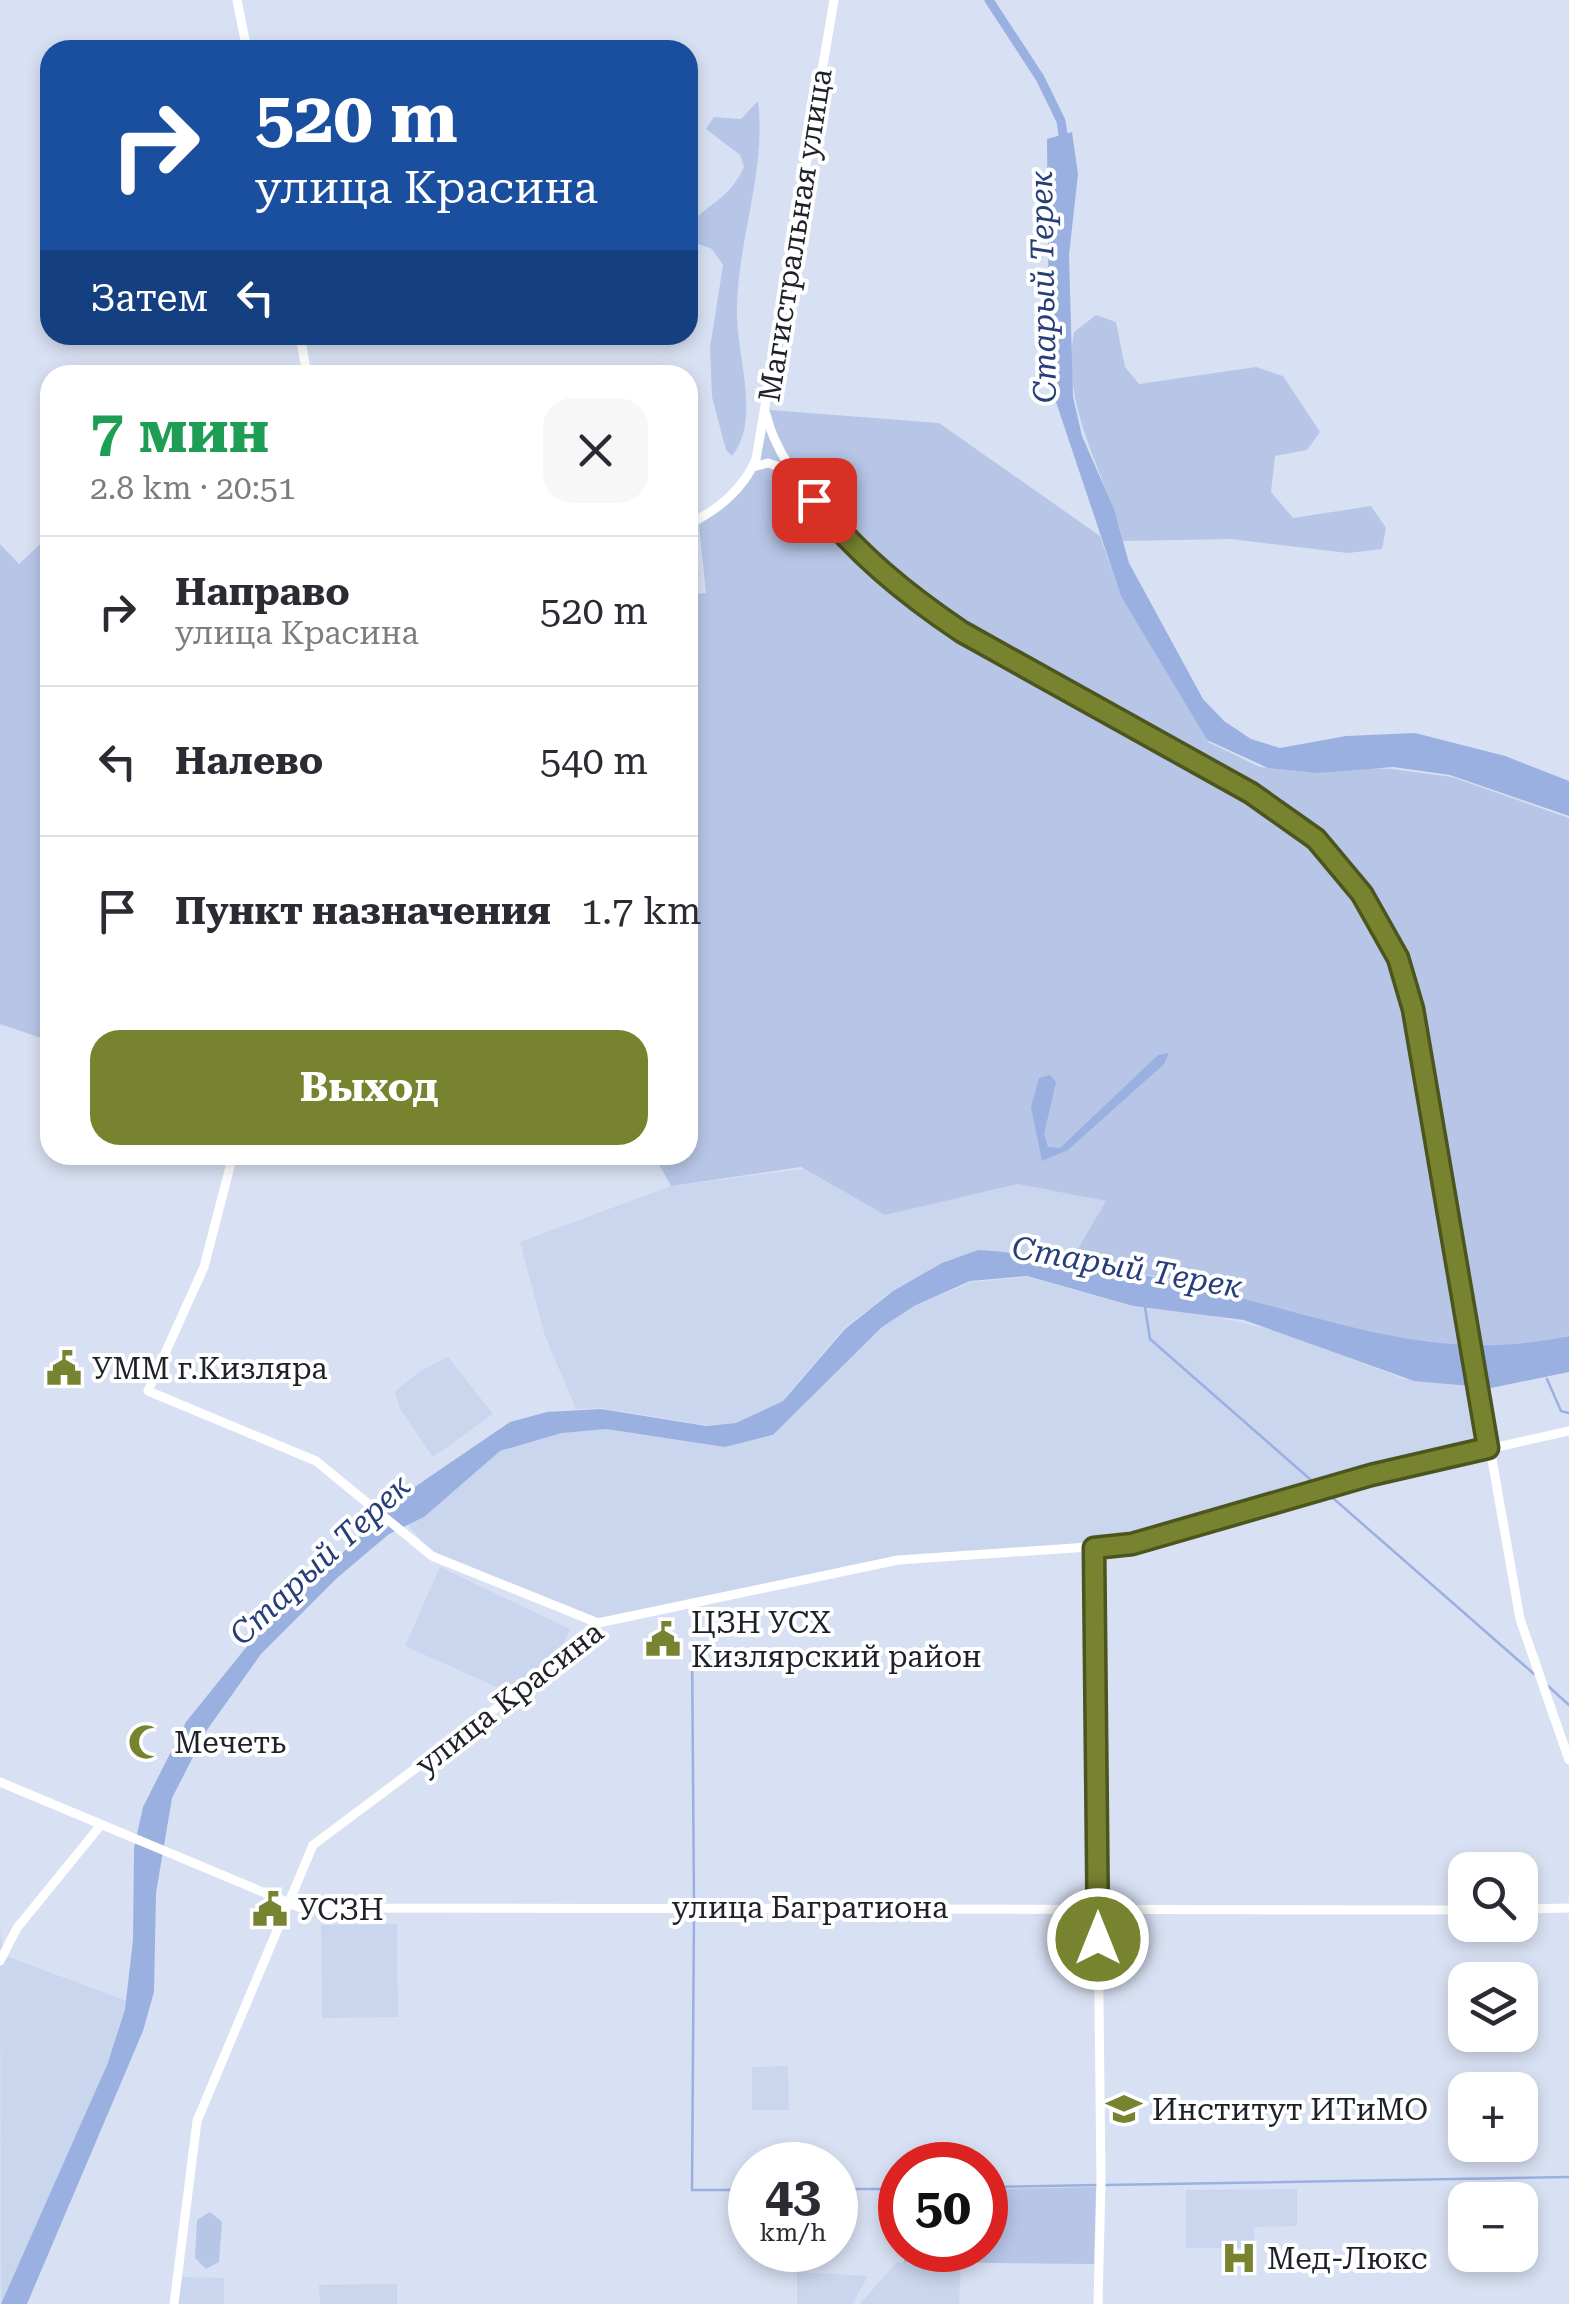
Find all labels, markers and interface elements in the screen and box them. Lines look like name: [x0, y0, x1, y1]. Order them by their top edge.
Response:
street label: Магистральная улица: [751, 66, 839, 404]
text: 520 m: [255, 77, 458, 159]
icon: right: [90, 80, 220, 210]
text: улица Красина: [255, 161, 598, 214]
water label: Старый Терек: [1022, 170, 1064, 404]
icon: left: [228, 270, 283, 325]
text: Затем: [90, 276, 208, 320]
text: 7 мин: [90, 396, 269, 467]
button: close: [543, 398, 648, 503]
pin: [772, 458, 857, 543]
text: 2.8 km · 20:51: [90, 469, 296, 507]
icon: arrive: [787, 473, 842, 528]
text: Направо: [175, 570, 350, 614]
icon: right: [90, 584, 145, 639]
text: 520 m: [540, 589, 648, 633]
text: улица Красина: [175, 614, 419, 652]
icon: left: [90, 734, 145, 789]
text: Налево: [175, 739, 323, 783]
text: 540 m: [540, 739, 648, 783]
icon: arrive: [90, 884, 145, 939]
text: Пункт назначения: [175, 889, 551, 933]
text: 1.7 km: [581, 889, 702, 933]
button: Выход: [90, 1030, 648, 1145]
water label: Старый Терек: [1009, 1228, 1245, 1306]
public building icon: УММ г.Кизляра: [45, 1349, 83, 1387]
place label: УММ г.Кизляра: [92, 1351, 328, 1386]
water label: Старый Терек: [222, 1467, 418, 1653]
place label: ЦЗН УСХ Кизлярский район: [691, 1605, 982, 1674]
street label: улица Красина: [408, 1614, 610, 1782]
public building icon: ЦЗН УСХ Кизлярский район: [644, 1620, 682, 1658]
mosque icon: Мечеть: [127, 1723, 165, 1761]
place label: Мечеть: [174, 1725, 286, 1760]
map controls: [1448, 1852, 1538, 2272]
button: search: [1448, 1852, 1538, 1942]
position arrow: [1046, 1887, 1150, 1991]
public building icon: УСЗН: [251, 1890, 289, 1928]
street label: улица Багратиона: [672, 1890, 948, 1925]
place label: УСЗН: [298, 1892, 384, 1927]
button: layers: [1448, 1962, 1538, 2052]
button: +: [1448, 2072, 1538, 2162]
school or university icon: Институт ИТиМО: [1105, 2090, 1143, 2128]
place label: Институт ИТиМО: [1152, 2092, 1428, 2127]
speed limit sign: 50: [878, 2142, 1008, 2272]
text: 43: [765, 2166, 821, 2224]
button: −: [1448, 2182, 1538, 2272]
text: km/h: [760, 2218, 826, 2247]
hospital icon: Мед-Люкс: [1220, 2239, 1258, 2277]
place label: Мед-Люкс: [1267, 2241, 1428, 2276]

